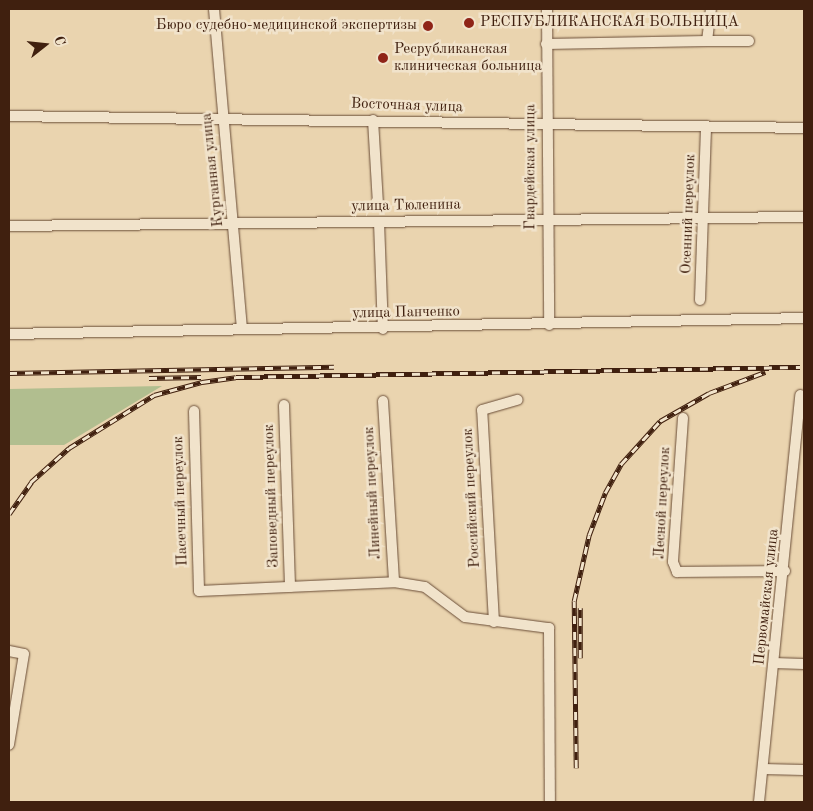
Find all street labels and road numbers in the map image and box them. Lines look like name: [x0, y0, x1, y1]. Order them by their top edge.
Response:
street label: Восточная улица: [351, 95, 463, 117]
street label: Гвардейская улица: [522, 104, 540, 230]
street label: Курганная улица: [198, 112, 228, 228]
street label: Осенний переулок: [678, 154, 700, 274]
street label: улица Тюленина: [351, 196, 461, 216]
street label: улица Панченко: [352, 303, 460, 323]
street label: Заповедный переулок: [260, 424, 284, 568]
street label: Линейный переулок: [361, 426, 385, 560]
street label: Российский переулок: [459, 428, 485, 568]
street label: Пасечный переулок: [170, 436, 192, 566]
street label: Лесной переулок: [651, 446, 675, 560]
street label: Первомайская улица: [751, 528, 783, 666]

